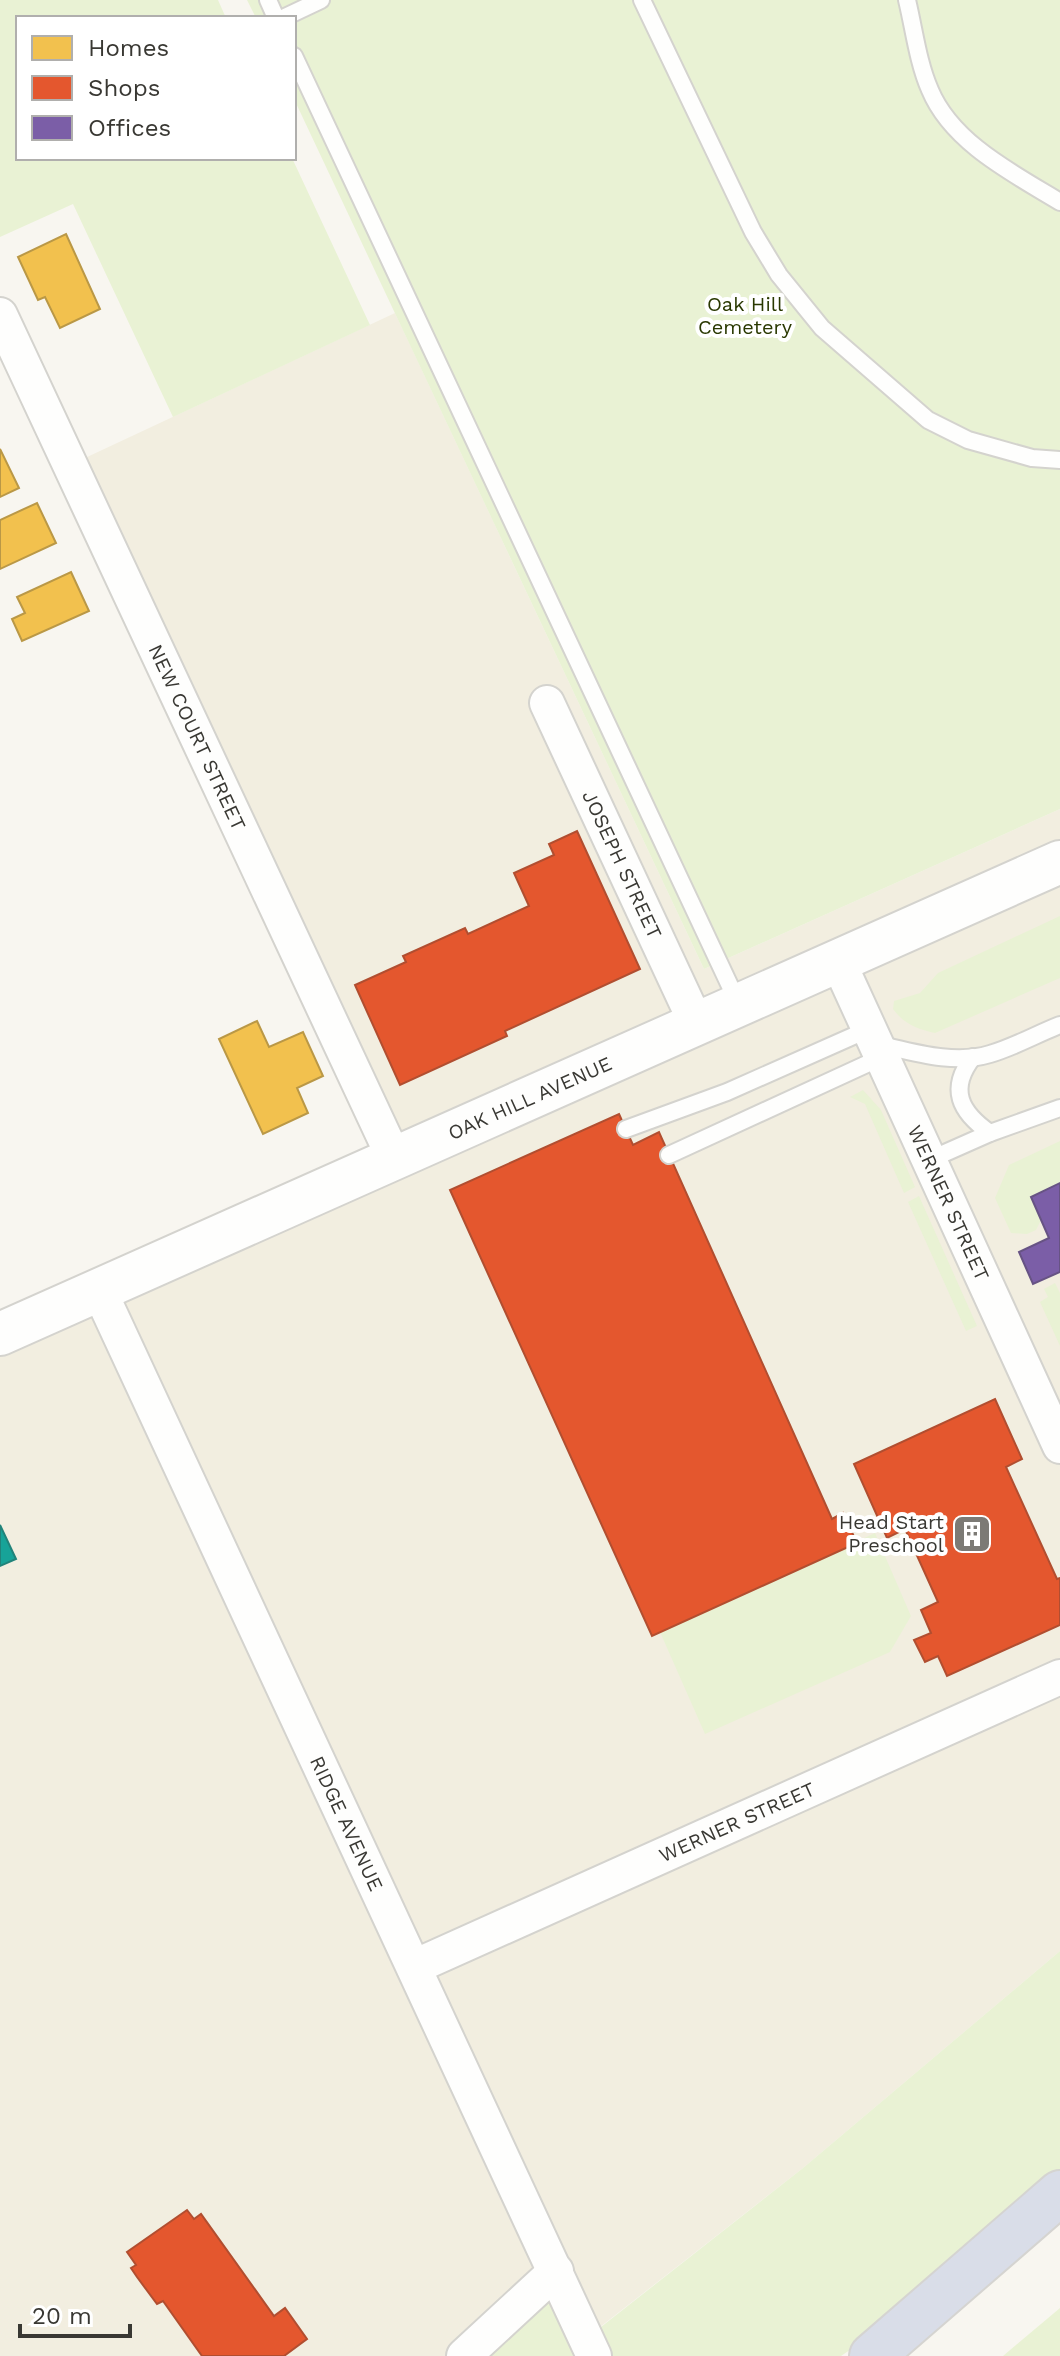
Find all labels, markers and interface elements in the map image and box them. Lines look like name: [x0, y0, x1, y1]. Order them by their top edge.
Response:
legend: [16, 16, 296, 160]
text: Homes: [88, 34, 169, 62]
text: Shops: [88, 74, 160, 102]
text: Offices: [88, 114, 171, 142]
park label: Oak Hill Cemetery: [698, 292, 793, 339]
street label: NEW COURT STREET: [144, 640, 251, 834]
street label: JOSEPH STREET: [577, 786, 667, 942]
street label: OAK HILL AVENUE: [444, 1051, 615, 1145]
street label: WERNER STREET: [903, 1121, 995, 1284]
place label: Head Start Preschool: [839, 1510, 945, 1557]
building icon: Head Start Preschool: [951, 1513, 993, 1555]
street label: RIDGE AVENUE: [305, 1752, 388, 1895]
street label: WERNER STREET: [655, 1777, 819, 1867]
scale bar: [20, 2288, 130, 2338]
text: 20 m: [32, 2302, 92, 2330]

